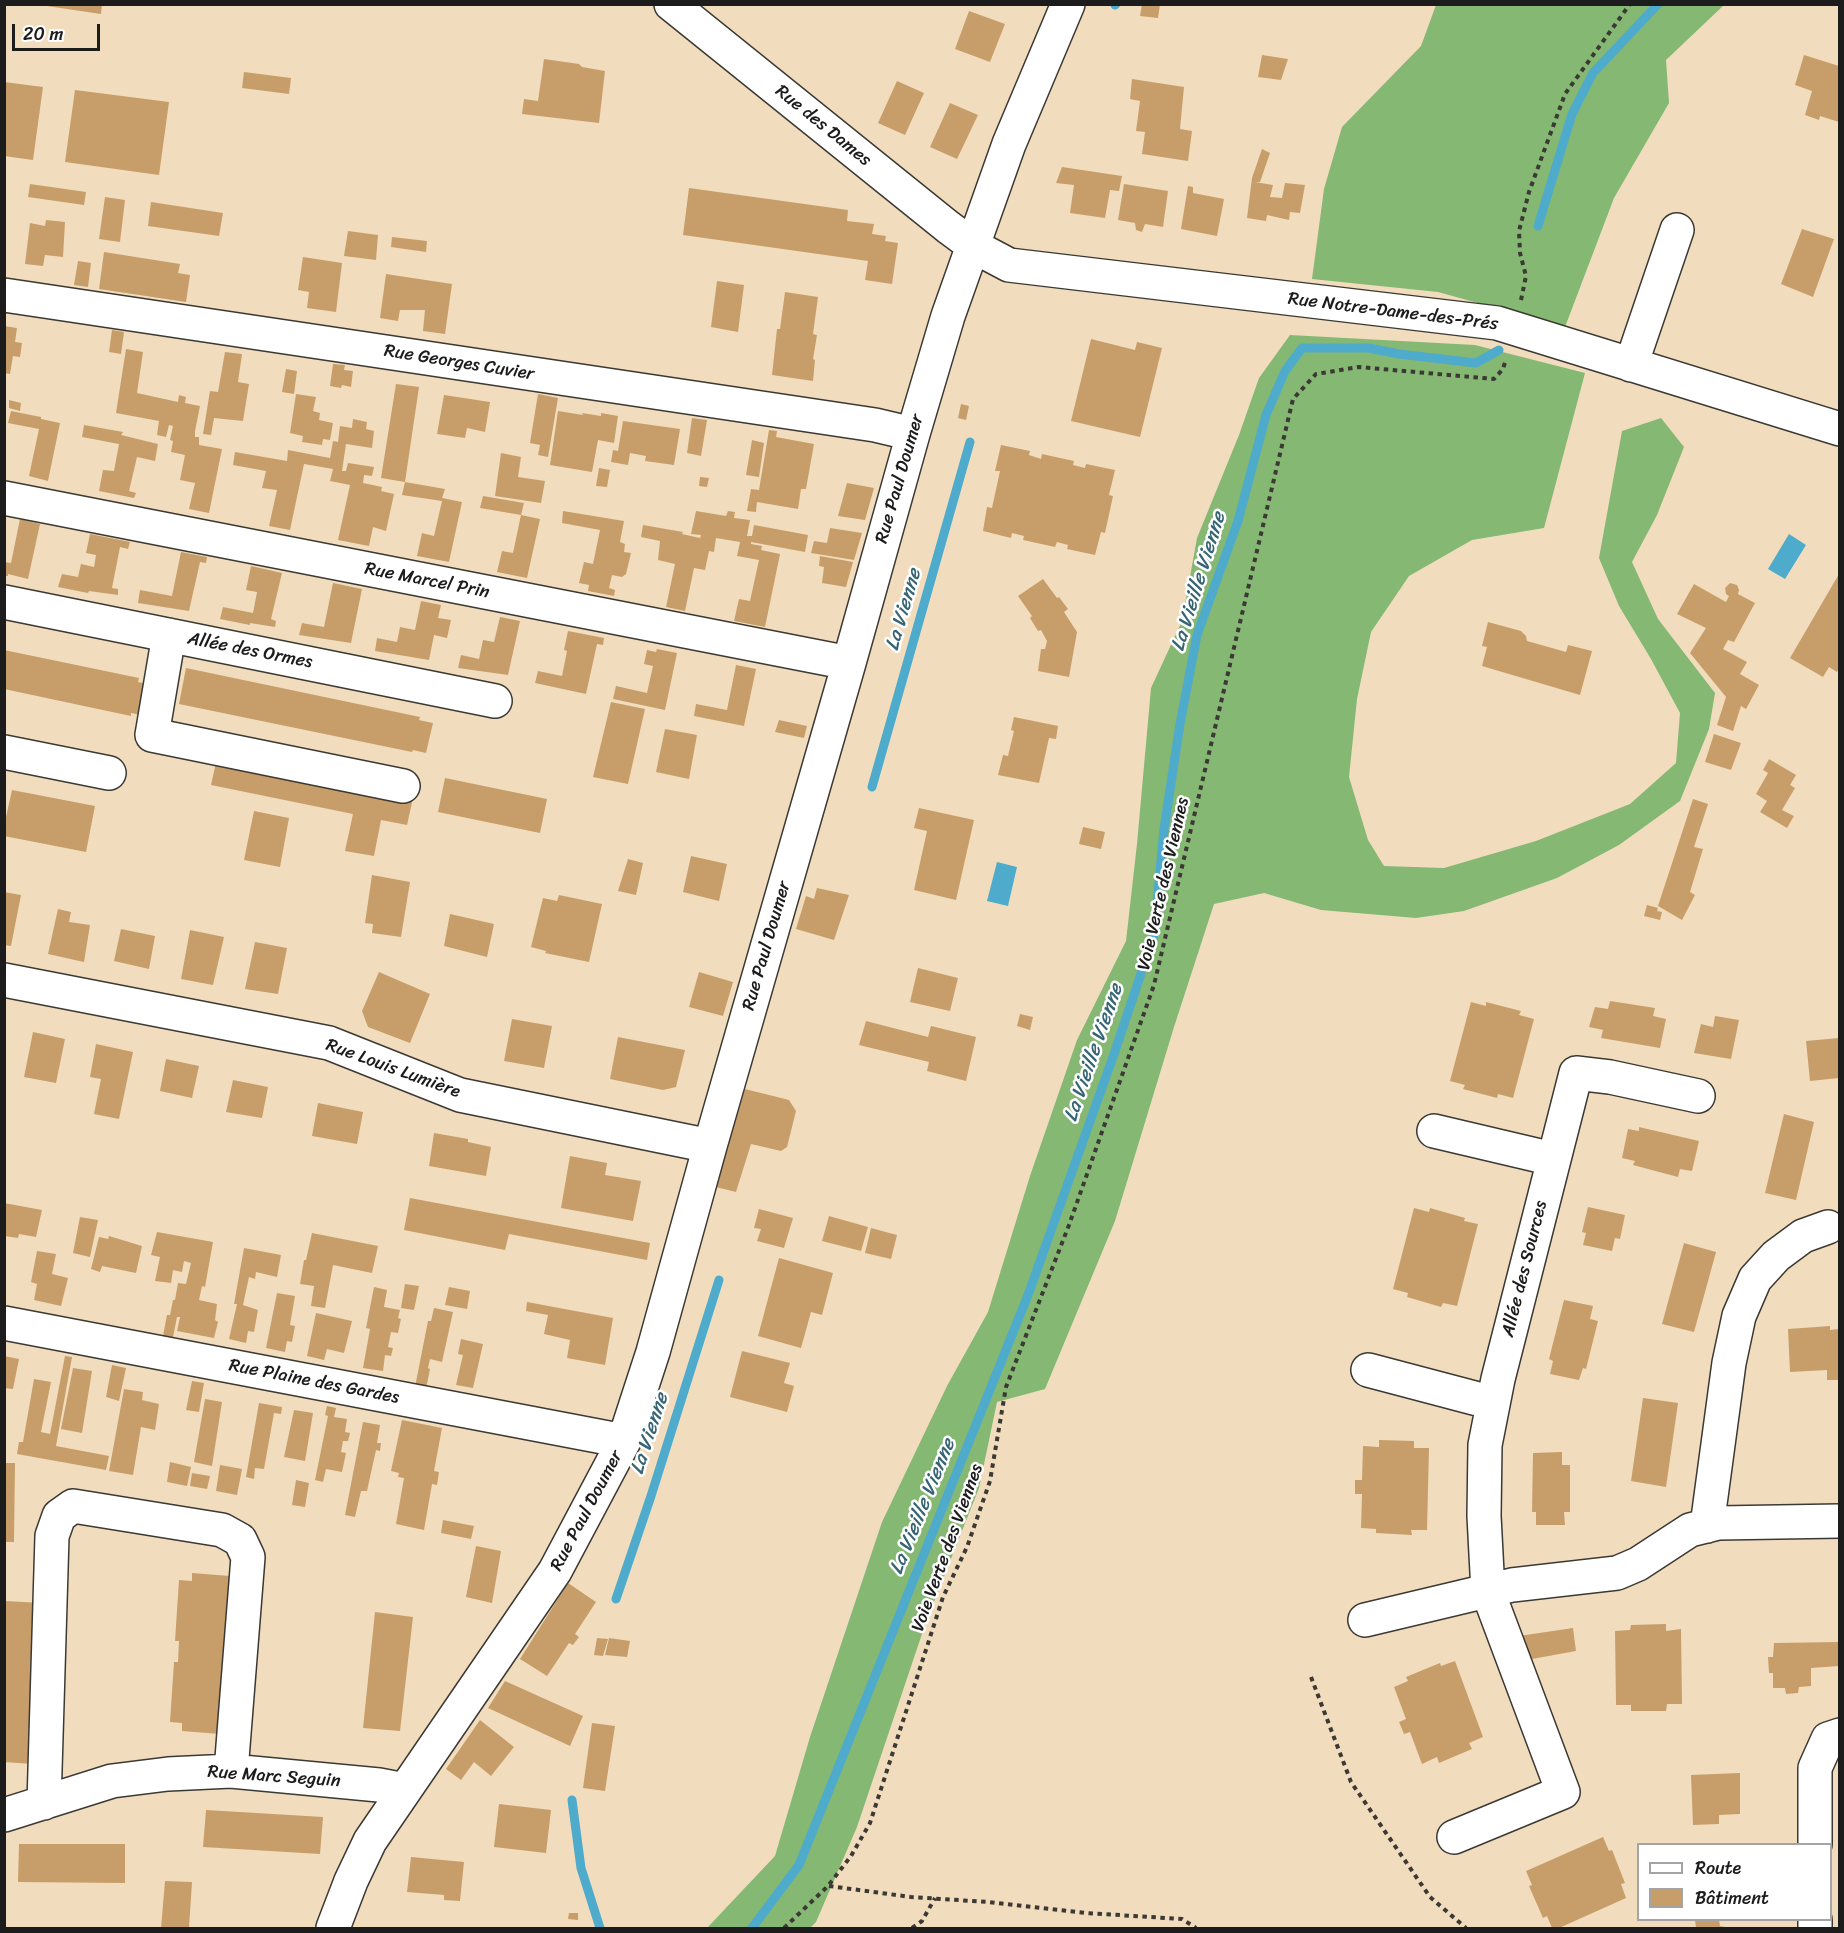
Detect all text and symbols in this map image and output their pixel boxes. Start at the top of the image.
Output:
scale bar [15,12,104,50]
text: 20 m [23,18,63,50]
street label: Rue des Dames [771,81,875,171]
street label: Rue Notre-Dame-des-Prés [1287,288,1499,336]
street label: Rue Georges Cuvier [382,340,536,386]
street label: Rue Paul Doumer [871,412,929,546]
water label: La Vieille Vienne [1167,510,1231,654]
street label: Rue Marcel Prin [363,558,491,604]
water label: La Vienne [881,567,927,653]
street label: Allée des Ormes [186,628,314,674]
street label: Voie Verte des Viennes [1134,796,1194,972]
street label: Rue Paul Doumer [738,879,796,1013]
water label: La Vieille Vienne [1059,981,1129,1125]
street label: Rue Louis Lumière [323,1035,463,1103]
street label: Allée des Sources [1498,1199,1552,1339]
street label: Rue Plaine des Gardes [227,1355,401,1409]
water label: La Vienne [626,1391,674,1477]
water label: La Vieille Vienne [885,1436,961,1578]
street label: Rue Paul Doumer [546,1447,628,1575]
street label: Voie Verte des Viennes [908,1461,988,1635]
street label: Rue Marc Seguin [207,1762,341,1792]
legend [1637,1843,1832,1921]
text: Route [1695,1852,1741,1884]
text: Bâtiment [1695,1882,1769,1914]

